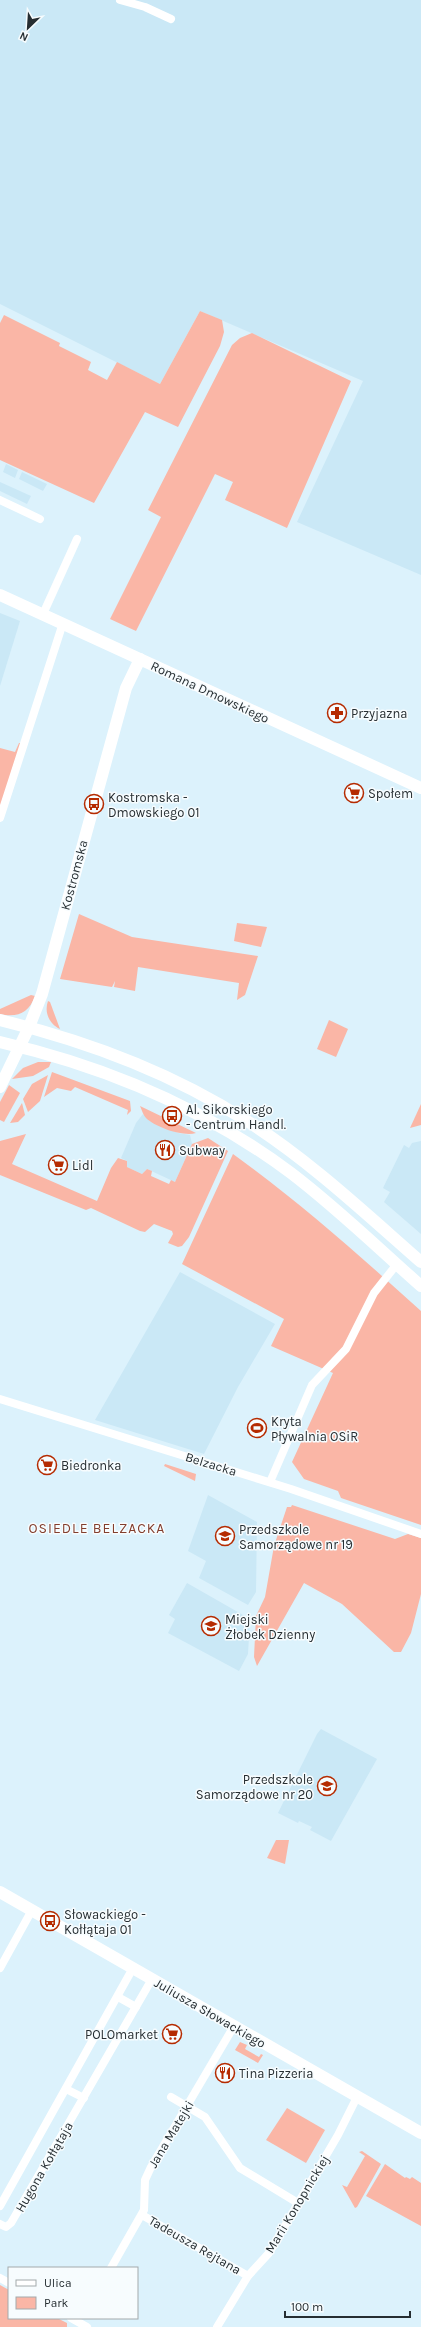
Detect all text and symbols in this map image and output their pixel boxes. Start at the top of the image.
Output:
north arrow [8,8,48,48]
text: N [18,29,30,44]
street label: Romana Dmowskiego [148,658,272,726]
pharmacy icon: Przyjazna [326,702,348,724]
place label: Przyjazna [351,706,408,721]
supermarket icon: Społem [343,782,365,804]
place label: Społem [368,786,413,801]
place label: Kostromska - Dmowskiego 01 [108,790,200,820]
bus stop icon: Kostromska - Dmowskiego 01 [83,793,105,815]
street label: Kostromska [57,838,91,912]
place label: Al. Sikorskiego - Centrum Handl. [186,1102,286,1132]
bus stop icon: Al. Sikorskiego - Centrum Handl. [161,1105,183,1127]
restaurant icon: Subway [154,1139,176,1161]
place label: Subway [179,1143,225,1158]
supermarket icon: Lidl [47,1154,69,1176]
place label: Lidl [72,1158,93,1173]
place label: Kryta Pływalnia OSiR [271,1414,358,1444]
sports icon: Kryta Pływalnia OSiR [246,1417,268,1439]
street label: Belzacka [184,1449,238,1479]
supermarket icon: Biedronka [36,1454,58,1476]
place label: Biedronka [61,1458,121,1473]
district label: OSIEDLE BELZACKA [29,1520,165,1537]
place label: Przedszkole Samorządowe nr 19 [239,1522,353,1552]
school or university icon: Przedszkole Samorządowe nr 19 [214,1525,236,1547]
place label: Miejski Żłobek Dzienny [225,1612,315,1642]
school or university icon: Miejski Żłobek Dzienny [200,1615,222,1637]
place label: Przedszkole Samorządowe nr 20 [196,1772,313,1802]
school or university icon: Przedszkole Samorządowe nr 20 [316,1775,338,1797]
place label: Słowackiego - Kołłątaja 01 [64,1907,146,1937]
bus stop icon: Słowackiego - Kołłątaja 01 [39,1910,61,1932]
street label: Juliusza Słowackiego [152,1975,268,2051]
supermarket icon: POLOmarket [161,2023,183,2045]
place label: POLOmarket [85,2027,158,2042]
restaurant icon: Tina Pizzeria [214,2062,236,2084]
place label: Tina Pizzeria [239,2066,313,2081]
street label: Jana Matejki [145,2098,197,2170]
street label: Hugona Kołłątaja [12,2119,76,2215]
street label: Marii Konopnickiej [262,2152,332,2256]
street label: Tadeusza Rejtana [146,2213,244,2277]
legend [8,2267,138,2319]
text: Ulica [44,2276,72,2290]
scale bar [285,2293,410,2319]
text: Park [44,2296,69,2310]
text: 100 m [291,2300,323,2314]

